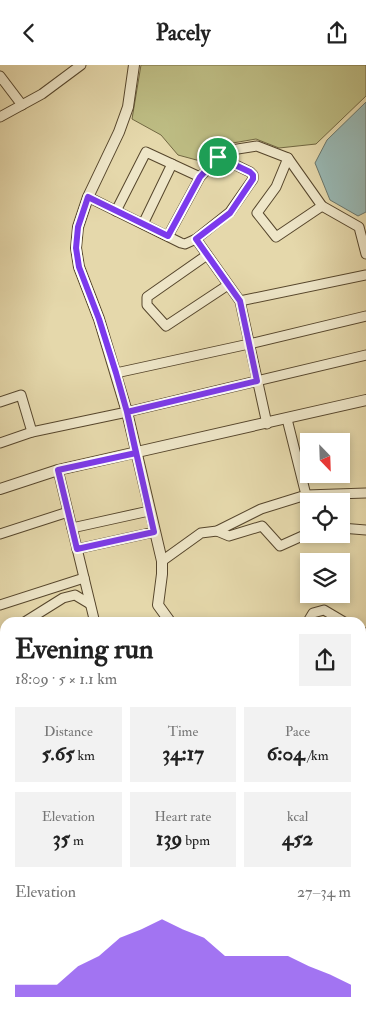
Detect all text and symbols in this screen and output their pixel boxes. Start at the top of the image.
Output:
icon: back [15,19,43,47]
text: Pacely [156,19,210,47]
icon: share [323,19,351,47]
pin [197,136,239,178]
icon: arrive [204,143,232,171]
north arrow [300,433,350,483]
map controls [300,433,350,603]
button: locate [300,493,350,543]
button: layers [300,553,350,603]
text: Evening run [15,632,153,667]
button: share [299,634,351,686]
text: 18:09 · 5 × 1.1 km [15,669,117,689]
text: Distance [44,723,93,740]
text: Time [168,723,198,740]
text: Pace [285,723,310,740]
text: 5.65 [42,740,74,767]
text: 34:17 [162,740,204,767]
text: 6:04 [267,740,305,767]
text: km [74,747,95,764]
text: /km [305,747,329,764]
text: Elevation [42,808,95,825]
text: Heart rate [154,808,211,825]
text: kcal [287,808,308,825]
text: 35 [53,825,70,852]
text: 139 [156,825,182,852]
text: 452 [282,825,313,852]
text: m [70,832,84,849]
text: bpm [182,832,210,849]
text: Elevation [15,882,76,902]
text: 27–34 m [297,882,351,902]

